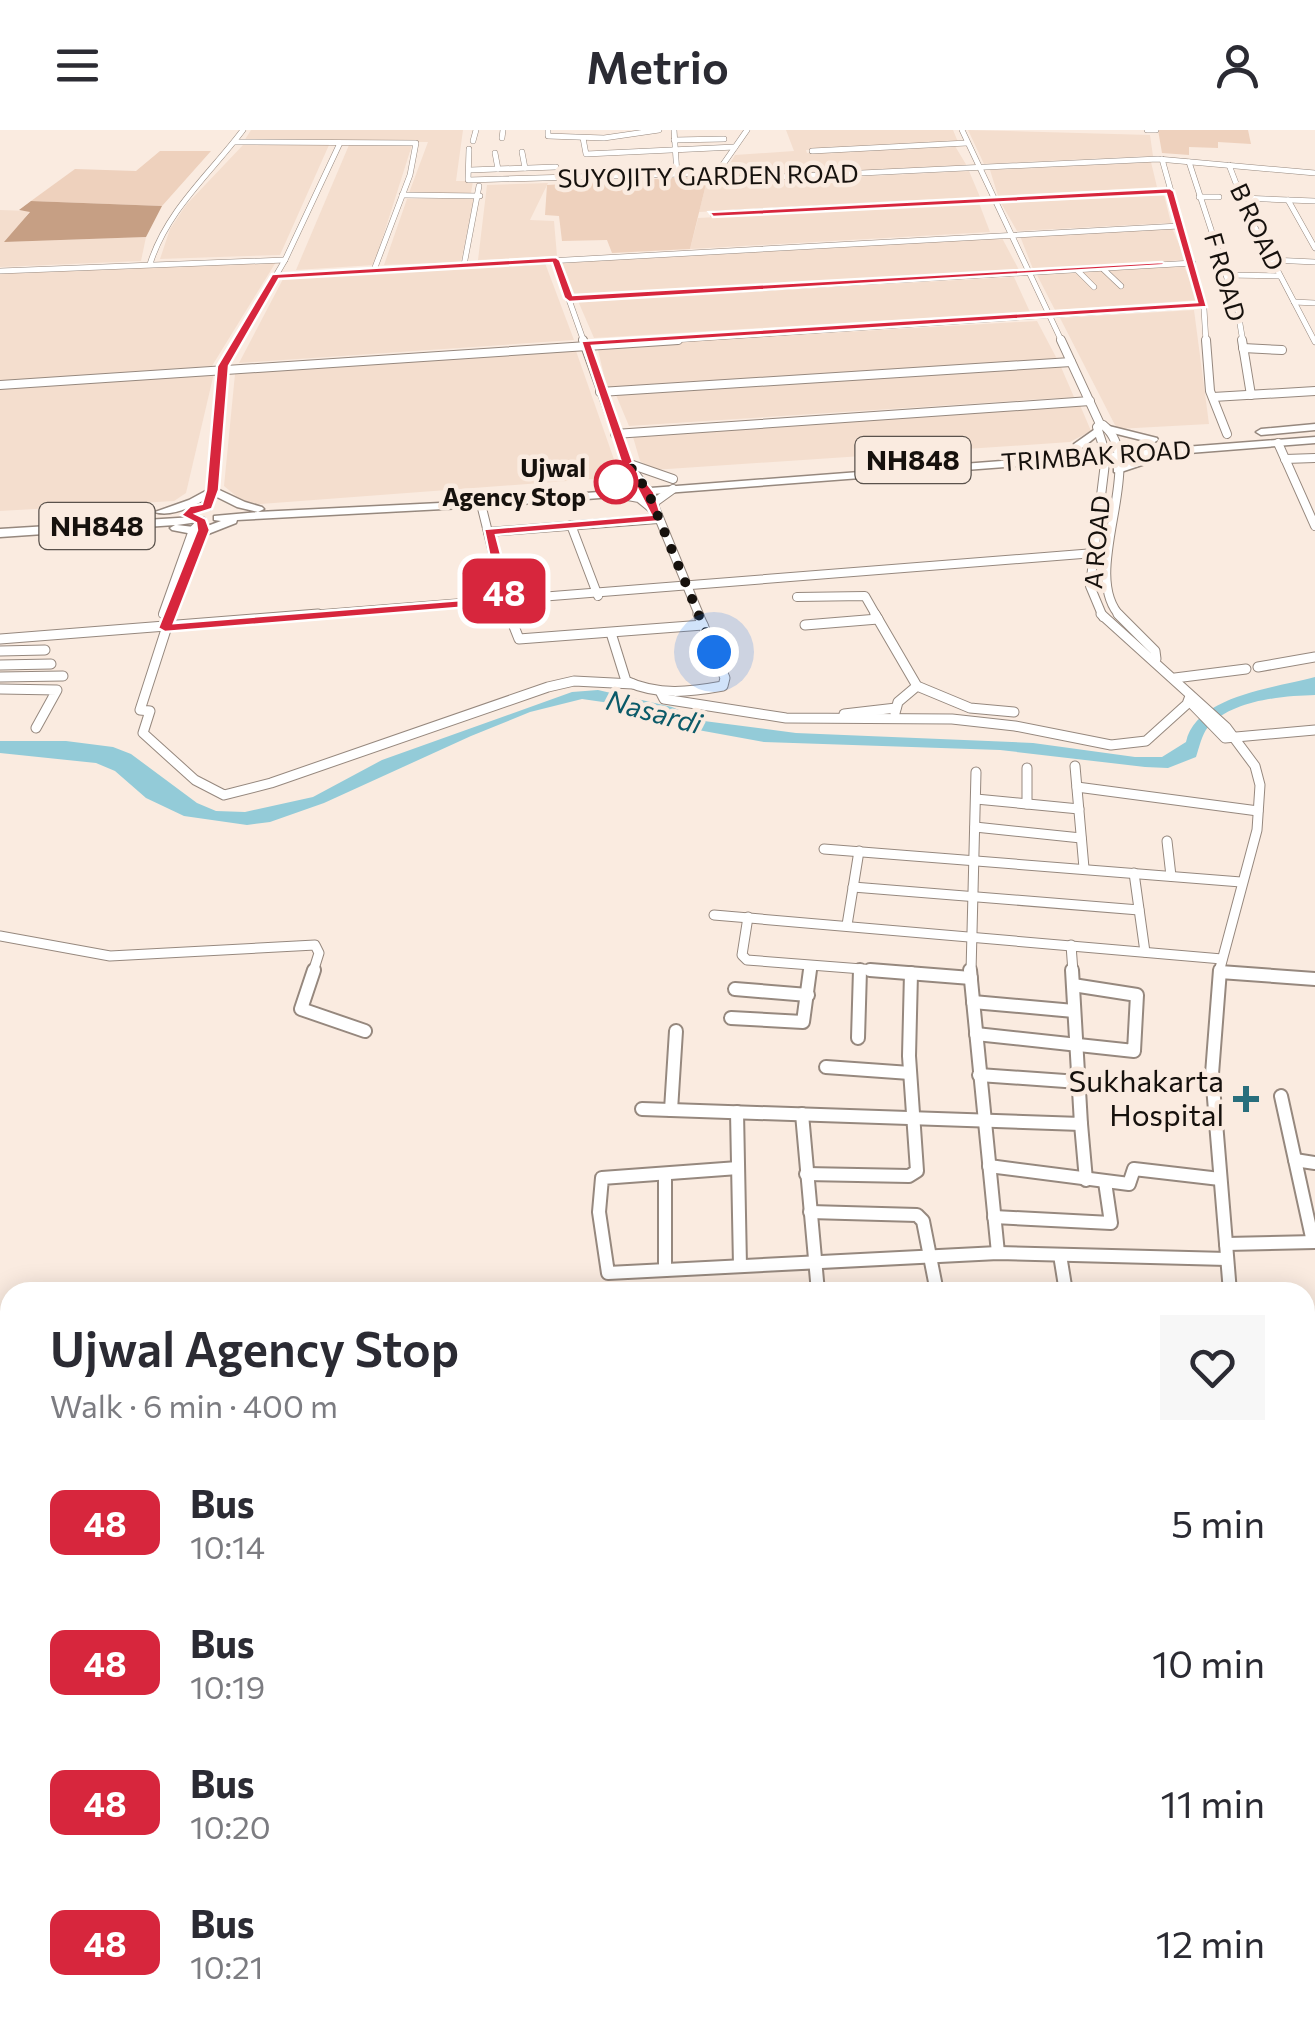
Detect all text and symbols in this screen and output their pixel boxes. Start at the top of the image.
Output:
icon: menu [50,38,105,93]
text: Metrio [586,38,729,93]
icon: person [1210,38,1265,93]
street label: SUYOJITY GARDEN ROAD [557,157,859,193]
street label: B ROAD [1225,178,1291,275]
street label: F ROAD [1199,229,1253,325]
street label: TRIMBAK ROAD [1000,433,1192,477]
road number: NH848 [856,437,970,483]
place label: Ujwal Agency Stop [442,452,586,511]
marker: Ujwal Agency Stop [595,461,637,503]
street label: A ROAD [1077,494,1115,590]
road number: NH848 [39,503,154,549]
line badge: 48 [459,558,549,624]
text: 48 [482,570,526,613]
your location [689,627,739,677]
water label: Nasardi [603,682,706,740]
place label: Sukhakarta Hospital [1069,1061,1224,1132]
marker: Sukhakarta Hospital [1233,1086,1259,1112]
button: heart [1160,1315,1265,1420]
text: Ujwal Agency Stop [50,1318,459,1377]
text: Walk · 6 min · 400 m [50,1385,338,1425]
text: Bus [190,1479,255,1526]
text: 5 min [1171,1499,1265,1546]
text: 48 [83,1501,127,1544]
text: 10:14 [190,1526,265,1566]
text: Bus [190,1619,255,1666]
text: 10 min [1152,1639,1265,1686]
text: 48 [83,1641,127,1684]
text: 10:19 [190,1666,265,1706]
text: Bus [190,1759,255,1806]
text: 11 min [1161,1779,1265,1826]
text: 48 [83,1781,127,1824]
text: 10:20 [190,1806,271,1846]
text: Bus [190,1899,255,1946]
text: 12 min [1156,1919,1265,1966]
text: 48 [83,1921,127,1964]
text: 10:21 [190,1946,264,1986]

